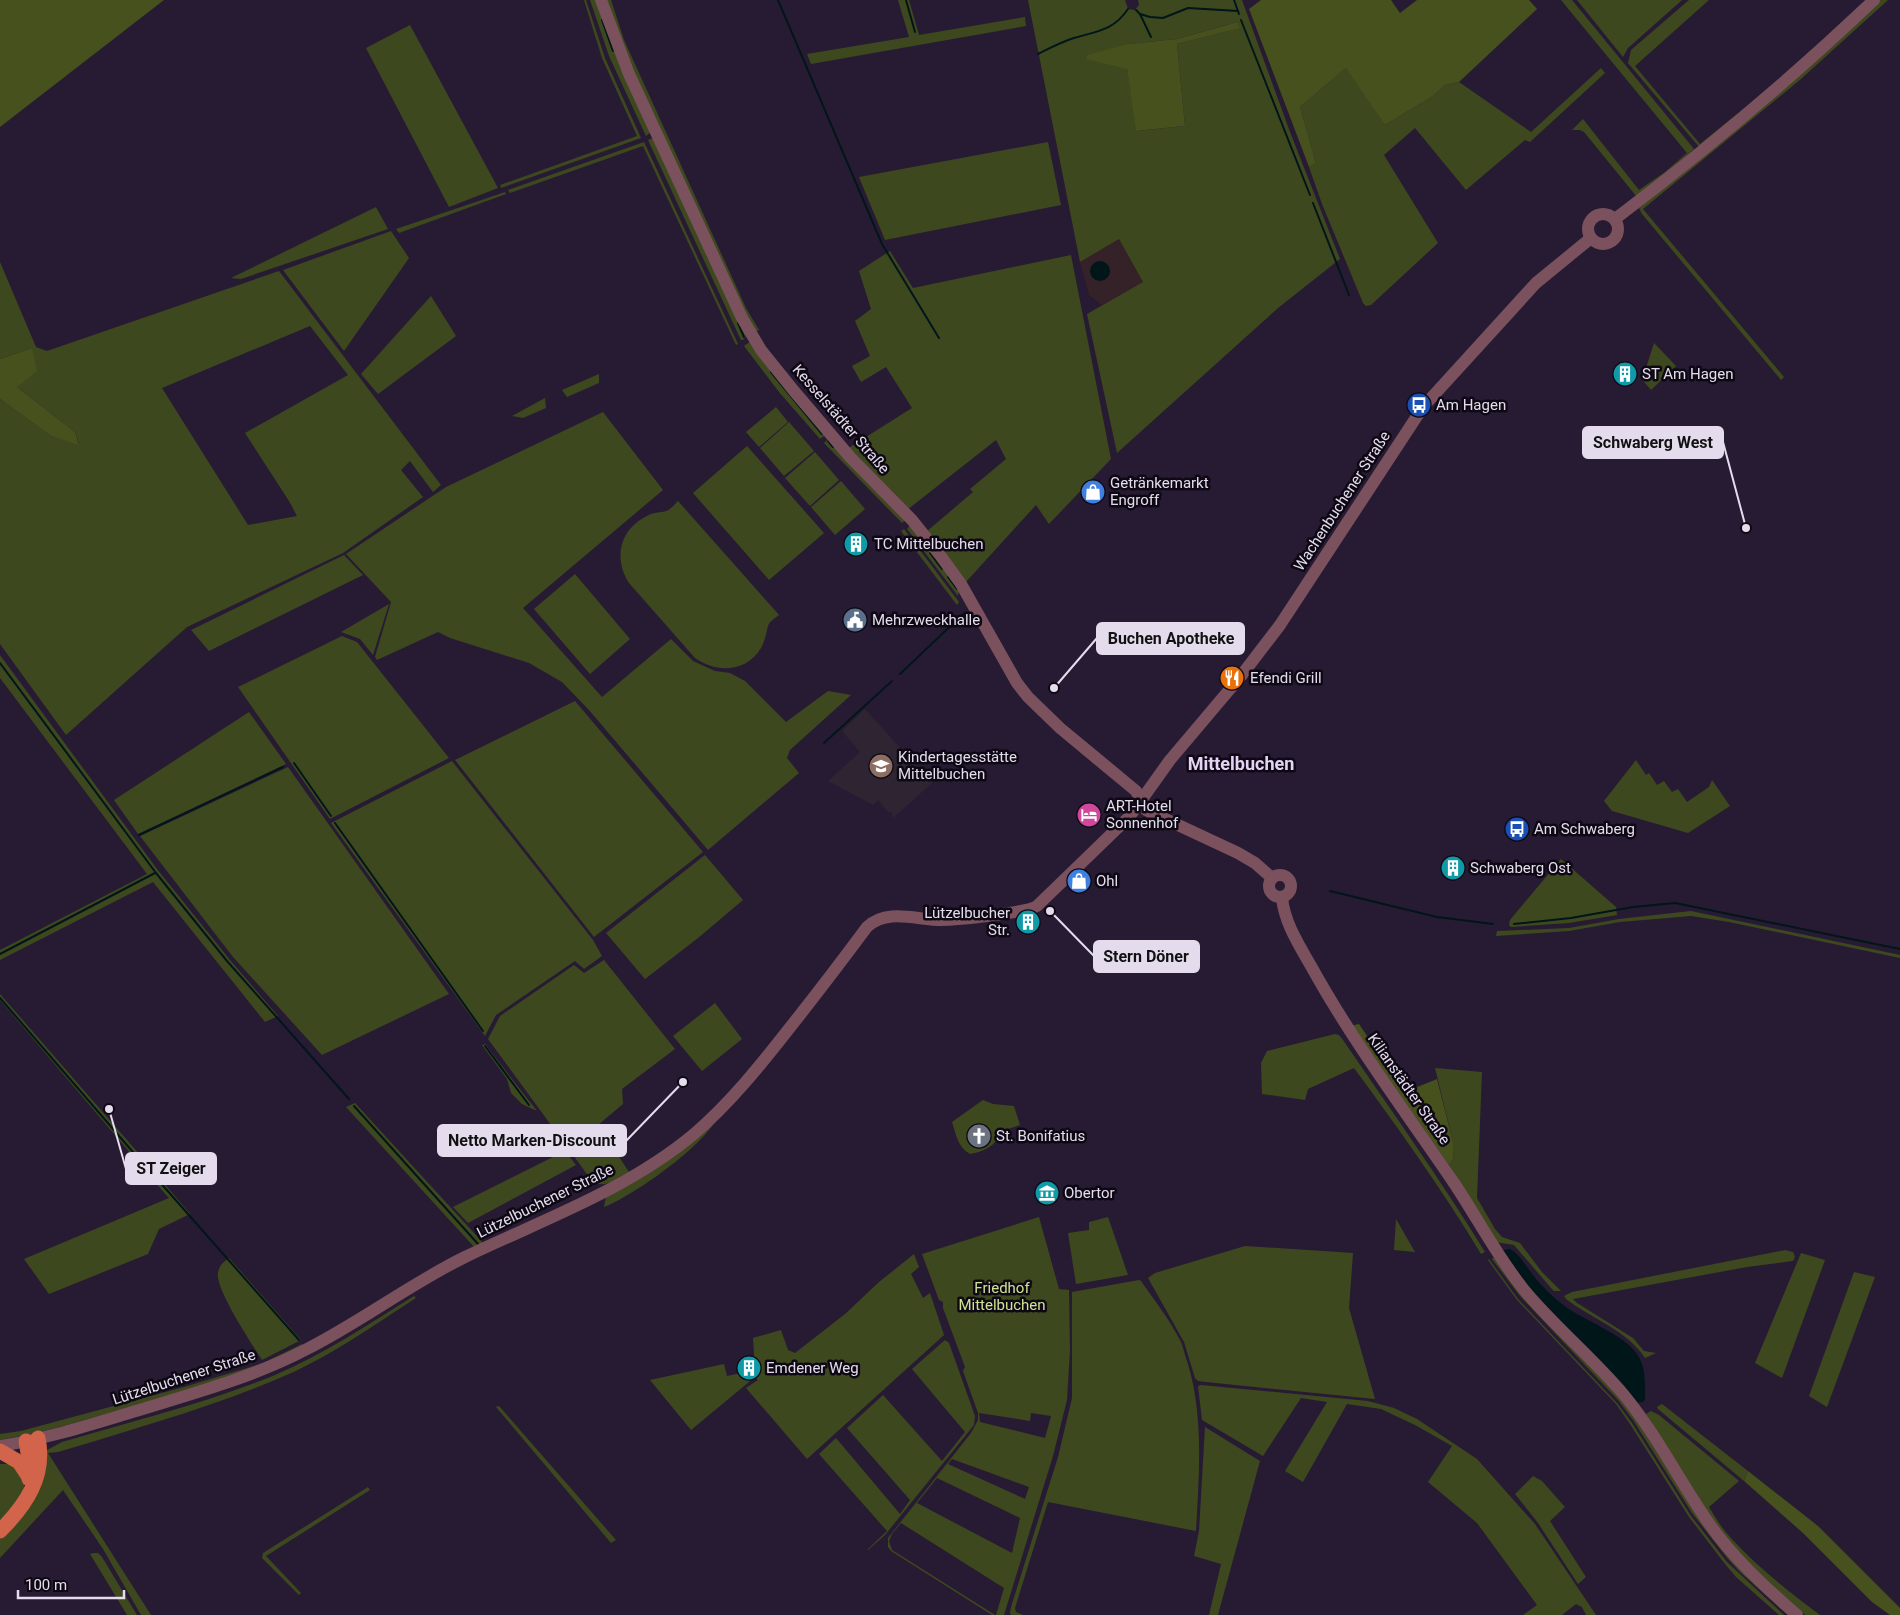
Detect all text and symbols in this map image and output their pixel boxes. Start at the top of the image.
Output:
street label: Kesselstädter Straße [789,361,893,477]
building icon: ST Am Hagen [1612,361,1638,387]
place label: ST Am Hagen [1642,365,1733,383]
bus stop icon: Am Hagen [1406,392,1432,418]
place label: Am Hagen [1436,396,1506,414]
callout: Schwaberg West [1583,427,1723,458]
street label: Wachenbuchener Straße [1290,428,1394,574]
text: Schwaberg West [1593,433,1714,452]
place label: Getränkemarkt Engroff [1110,474,1209,509]
shop icon: Getränkemarkt Engroff [1080,479,1106,505]
building icon: TC Mittelbuchen [843,531,869,557]
place label: TC Mittelbuchen [874,535,983,553]
public building icon: Mehrzweckhalle [842,607,868,633]
place label: Mehrzweckhalle [872,611,980,629]
callout: Buchen Apotheke [1097,623,1244,654]
text: Buchen Apotheke [1108,629,1235,648]
restaurant icon: Efendi Grill [1219,665,1245,691]
place label: Efendi Grill [1250,669,1322,687]
place label: Kindertagesstätte Mittelbuchen [898,748,1017,783]
school or university icon: Kindertagesstätte Mittelbuchen [868,753,894,779]
district label: Mittelbuchen [1188,753,1294,774]
place label: ART-Hotel Sonnenhof [1106,797,1179,832]
hotel icon: ART-Hotel Sonnenhof [1076,802,1102,828]
bus stop icon: Am Schwaberg [1504,816,1530,842]
place label: Am Schwaberg [1534,820,1635,838]
building icon: Schwaberg Ost [1440,855,1466,881]
place label: Schwaberg Ost [1470,859,1571,877]
shop icon: Ohl [1066,868,1092,894]
place label: Ohl [1096,872,1118,890]
place label: Lützelbucher Str. [924,904,1010,939]
building icon: Lützelbucher Str. [1015,909,1041,935]
callout: Stern Döner [1094,941,1199,972]
text: Stern Döner [1103,947,1189,966]
street label: Kilianstädter Straße [1364,1030,1454,1148]
church icon: St. Bonifatius [966,1123,992,1149]
callout: Netto Marken-Discount [438,1125,626,1156]
place label: St. Bonifatius [996,1127,1085,1145]
text: Netto Marken-Discount [448,1131,617,1150]
callout: ST Zeiger [126,1153,216,1184]
text: ST Zeiger [136,1159,206,1178]
street label: Lützelbuchener Straße [474,1160,616,1242]
museum icon: Obertor [1034,1180,1060,1206]
place label: Obertor [1064,1184,1115,1202]
park label: Friedhof Mittelbuchen [958,1279,1046,1314]
street label: Lützelbuchener Straße [110,1345,258,1409]
building icon: Emdener Weg [736,1355,762,1381]
place label: Emdener Weg [766,1359,859,1377]
scale bar [18,1568,124,1600]
text: 100 m [25,1576,67,1594]

